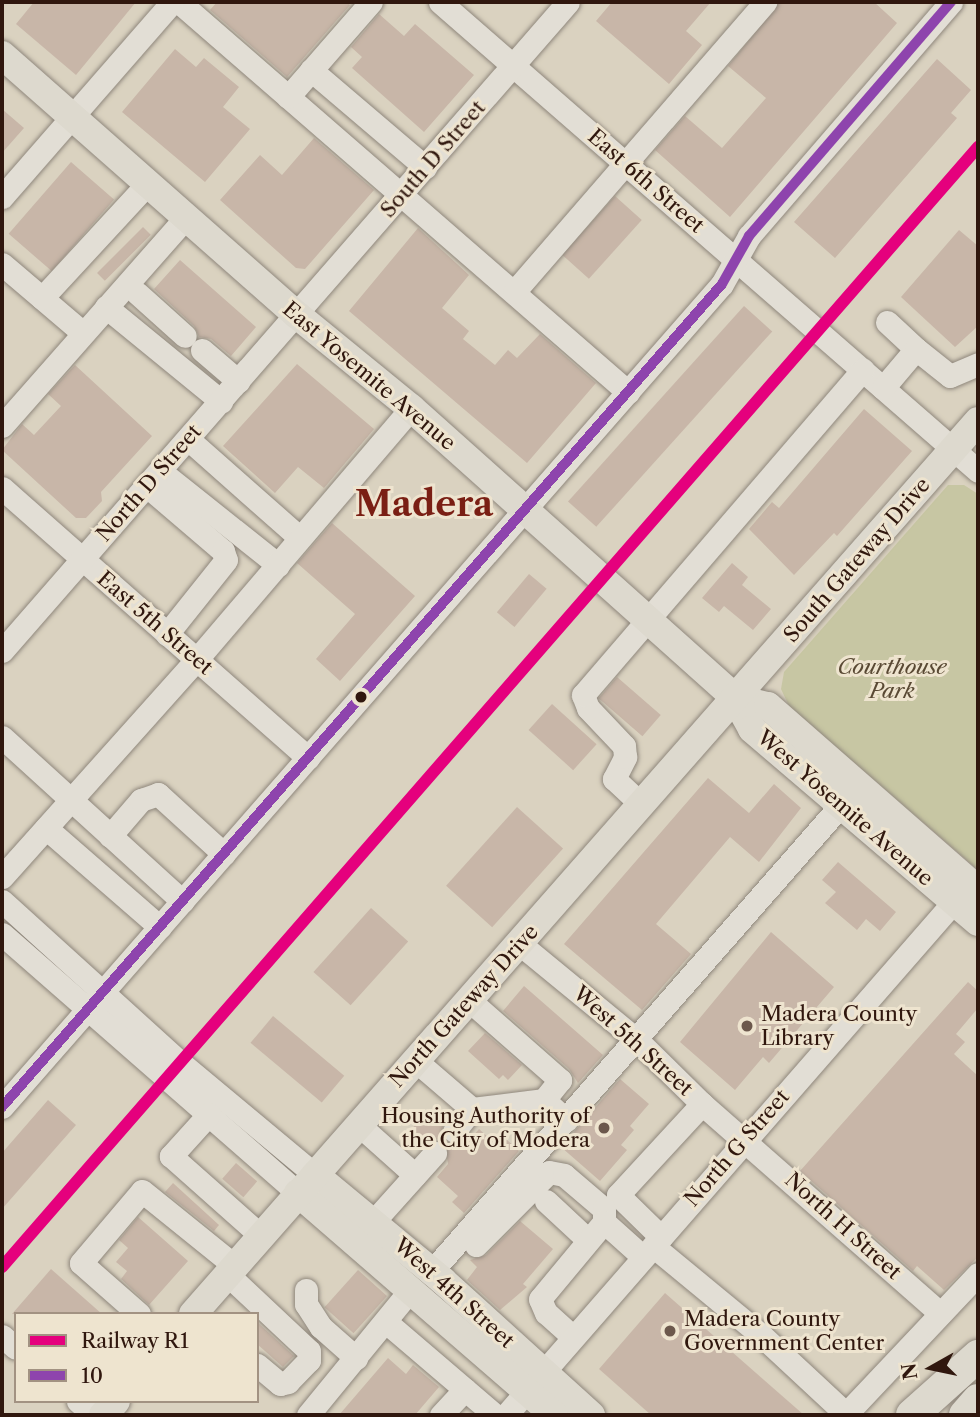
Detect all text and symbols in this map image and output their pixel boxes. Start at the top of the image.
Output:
street label: South D Street [375,95,491,223]
street label: East 6th Street [583,124,709,238]
street label: East Yosemite Avenue [277,296,461,456]
street label: North D Street [91,419,207,547]
street label: South Gateway Drive [778,472,936,648]
district label: Madera [355,483,493,525]
street label: East 5th Street [92,566,218,680]
park label: Courthouse Park [837,654,947,704]
unlabelled marker [354,690,368,704]
street label: West Yosemite Avenue [751,724,939,892]
street label: North Gateway Drive [384,919,544,1093]
street label: West 5th Street [568,981,698,1101]
place label: Madera County Library [761,1001,917,1051]
marker: Madera County Library [739,1018,755,1034]
street label: North G Street [679,1084,795,1212]
place label: Housing Authority of the City of Modera [379,1103,590,1153]
marker: Housing Authority of the City of Modera [596,1120,612,1136]
street label: North H Street [780,1167,906,1285]
street label: West 4th Street [389,1233,519,1353]
place label: Madera County Government Center [684,1306,884,1356]
legend [14,1312,259,1403]
marker: Madera County Government Center [662,1323,678,1339]
text: Railway R1 [81,1328,189,1353]
north arrow [896,1333,966,1403]
text: N [897,1361,922,1381]
text: 10 [81,1363,103,1388]

